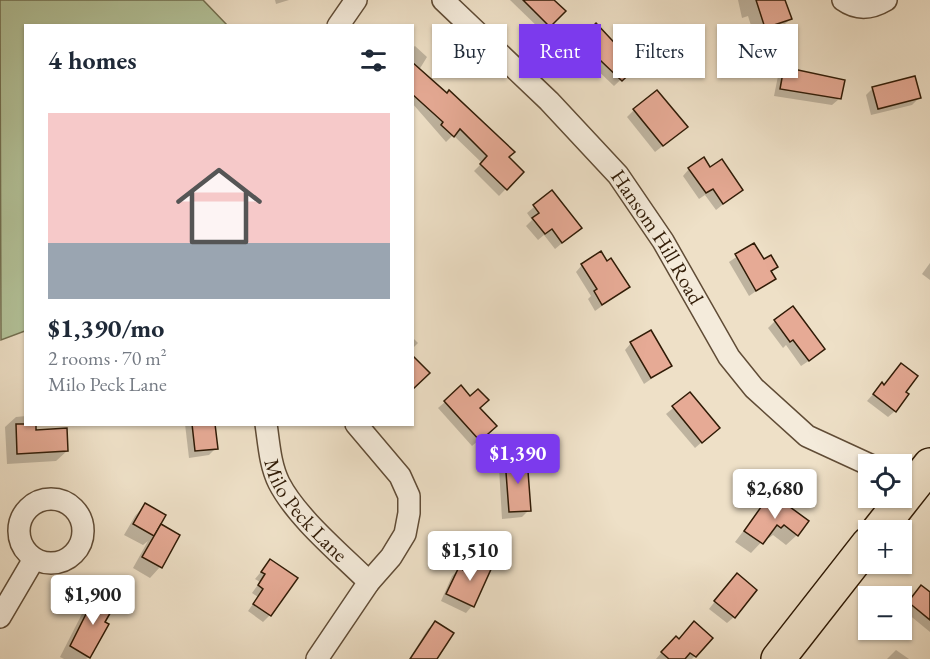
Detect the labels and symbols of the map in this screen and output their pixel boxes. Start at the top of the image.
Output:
street label: Hansom Hill Road [605,164,710,309]
pin: $1,390 [469,434,567,485]
street label: Milo Peck Lane [258,455,354,568]
pin: $2,680 [726,469,824,520]
pin: $1,510 [421,531,519,582]
pin: $1,900 [44,575,142,626]

